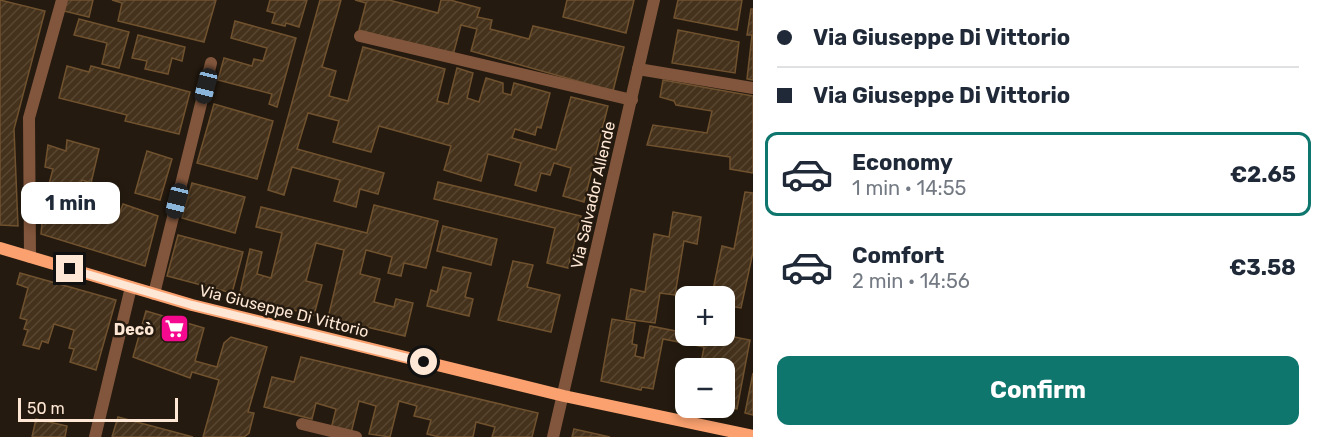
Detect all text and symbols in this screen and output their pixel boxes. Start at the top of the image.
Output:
text: Via Giuseppe Di Vittorio [813,24,1070,51]
car [193,66,219,106]
text: Via Giuseppe Di Vittorio [813,82,1070,109]
street label: Via Salvador Allende [567,119,619,271]
icon: car [780,147,834,201]
text: Economy [852,149,953,176]
text: €2.65 [1230,161,1296,188]
text: 1 min · 14:55 [852,176,966,200]
car [164,181,190,221]
callout: 1 min [20,182,119,224]
text: 1 min [45,191,96,215]
icon: car [780,240,834,294]
text: Comfort [852,242,944,269]
text: €3.58 [1229,254,1296,281]
route end [56,255,83,282]
text: 2 min · 14:56 [852,269,970,293]
street label: Via Giuseppe Di Vittorio [197,281,371,341]
map controls [675,286,735,418]
button: + [675,286,735,346]
supermarket icon: Decò [159,313,191,345]
place label: Decò [114,320,154,339]
route start [410,348,437,375]
button: Confirm [777,356,1299,425]
button: − [675,358,735,418]
scale bar [18,395,178,422]
text: 50 m [27,399,65,418]

